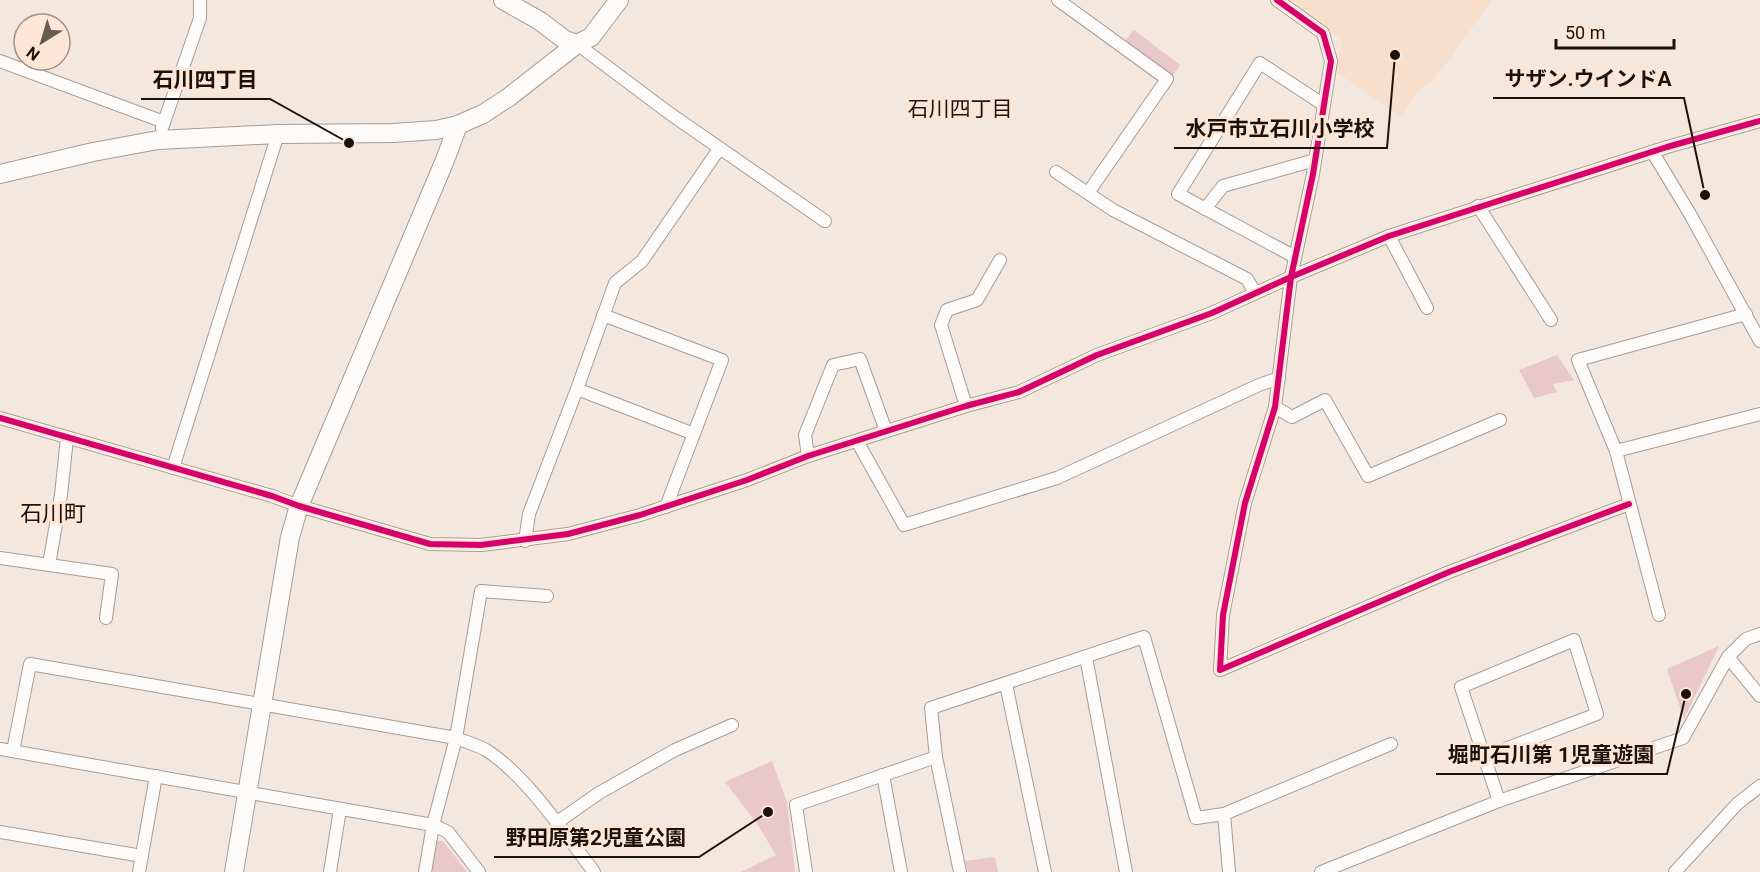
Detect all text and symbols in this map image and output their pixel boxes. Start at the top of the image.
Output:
north arrow [12,12,72,72]
scale bar [1556,12,1674,50]
text: 50 m [1565,22,1605,43]
text: N [23,43,44,65]
callout: サザン.ウインドA [1493,59,1684,98]
callout: 石川四丁目 [141,60,270,99]
text: サザン.ウインドA [1504,67,1672,91]
text: 石川四丁目 [153,68,258,92]
district label: 石川四丁目 [908,97,1013,121]
callout: 水戸市立石川小学校 [1174,109,1387,148]
text: 水戸市立石川小学校 [1186,117,1375,141]
district label: 石川町 [20,501,86,526]
callout: 堀町石川第 1児童遊園 [1436,735,1667,774]
text: 堀町石川第 1児童遊園 [1448,743,1654,767]
callout: 野田原第2児童公園 [494,818,699,857]
text: 野田原第2児童公園 [506,826,686,850]

